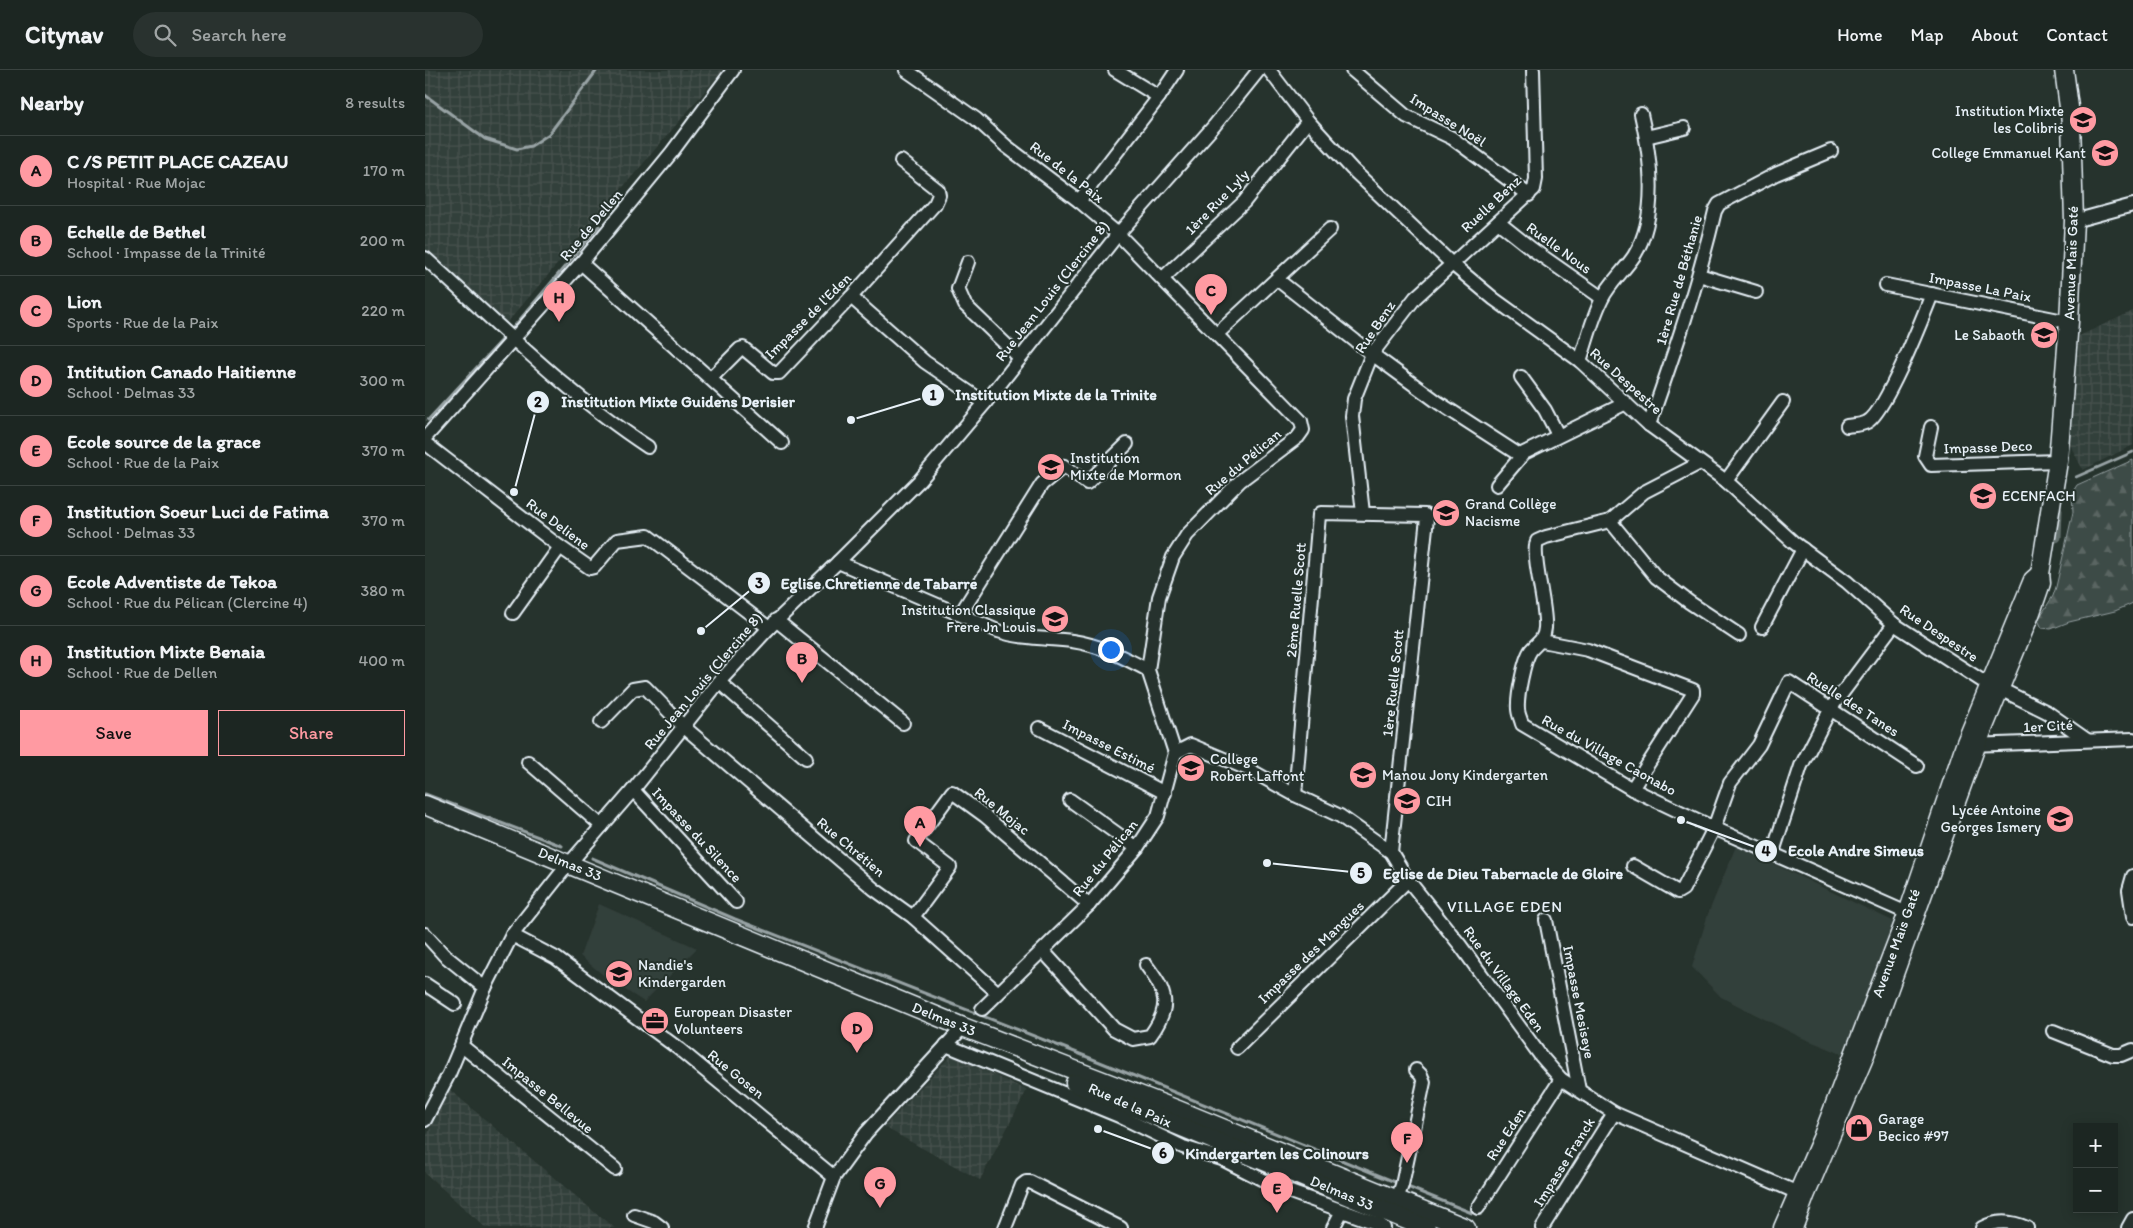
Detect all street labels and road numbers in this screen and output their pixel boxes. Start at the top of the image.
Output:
street label: Impasse Noël [1407,89,1490,151]
street label: Rue de la Paix [1026,137,1108,207]
street label: 1ère Rue Lyly [1181,165,1253,239]
street label: Ruelle Benz [1457,172,1525,236]
street label: Rue de Dellen [556,185,626,264]
street label: Avenue Maïs Gaté [2060,206,2082,320]
street label: 1ère Rue de Béthanie [1652,213,1706,347]
street label: Rue Jean Louis (Clercine 8) [991,217,1113,365]
street label: Ruelle Nous [1523,218,1595,278]
street label: Impasse La Paix [1927,268,2033,306]
street label: Impasse de l'Eden [761,269,855,363]
street label: Rue Benz [1351,297,1399,357]
street label: Rue Despestre [1586,344,1666,418]
street label: Rue du Pélican [1201,425,1285,499]
street label: Impasse Deco [1943,436,2033,458]
street label: Rue Deliene [523,494,593,554]
street label: 2ème Ruelle Scott [1282,541,1310,658]
street label: Rue Despestre [1896,600,1982,666]
street label: Rue Jean Louis (Clercine 8) [640,609,766,753]
street label: 1ère Ruelle Scott [1378,628,1408,738]
street label: Ruelle des Tanes [1803,667,1903,741]
street label: Rue du Village Caonabo [1539,711,1679,799]
street label: Impasse Estimé [1060,715,1158,777]
street label: 1er Cité [2023,716,2073,736]
street label: Rue Mojac [971,783,1033,839]
street label: Impasse du Silence [648,784,746,886]
street label: Rue Chrétien [813,813,889,881]
street label: Rue du Pélican [1068,815,1142,900]
street label: Delmas 33 [535,843,605,885]
street label: Avenue Maïs Gaté [1868,886,1924,1000]
street label: Impasse des Mangues [1254,897,1368,1007]
street label: Rue du Village Eden [1459,922,1549,1036]
street label: Impasse Mesiseye [1559,944,1599,1060]
street label: Delmas 33 [909,998,979,1040]
street label: Rue Gosen [704,1046,768,1102]
street label: Impasse Bellevue [499,1053,597,1137]
street label: Rue de la Paix [1086,1079,1175,1132]
street label: Rue Eden [1482,1104,1530,1164]
street label: Impasse Franck [1529,1114,1599,1210]
street label: Delmas 33 [1308,1172,1376,1214]

